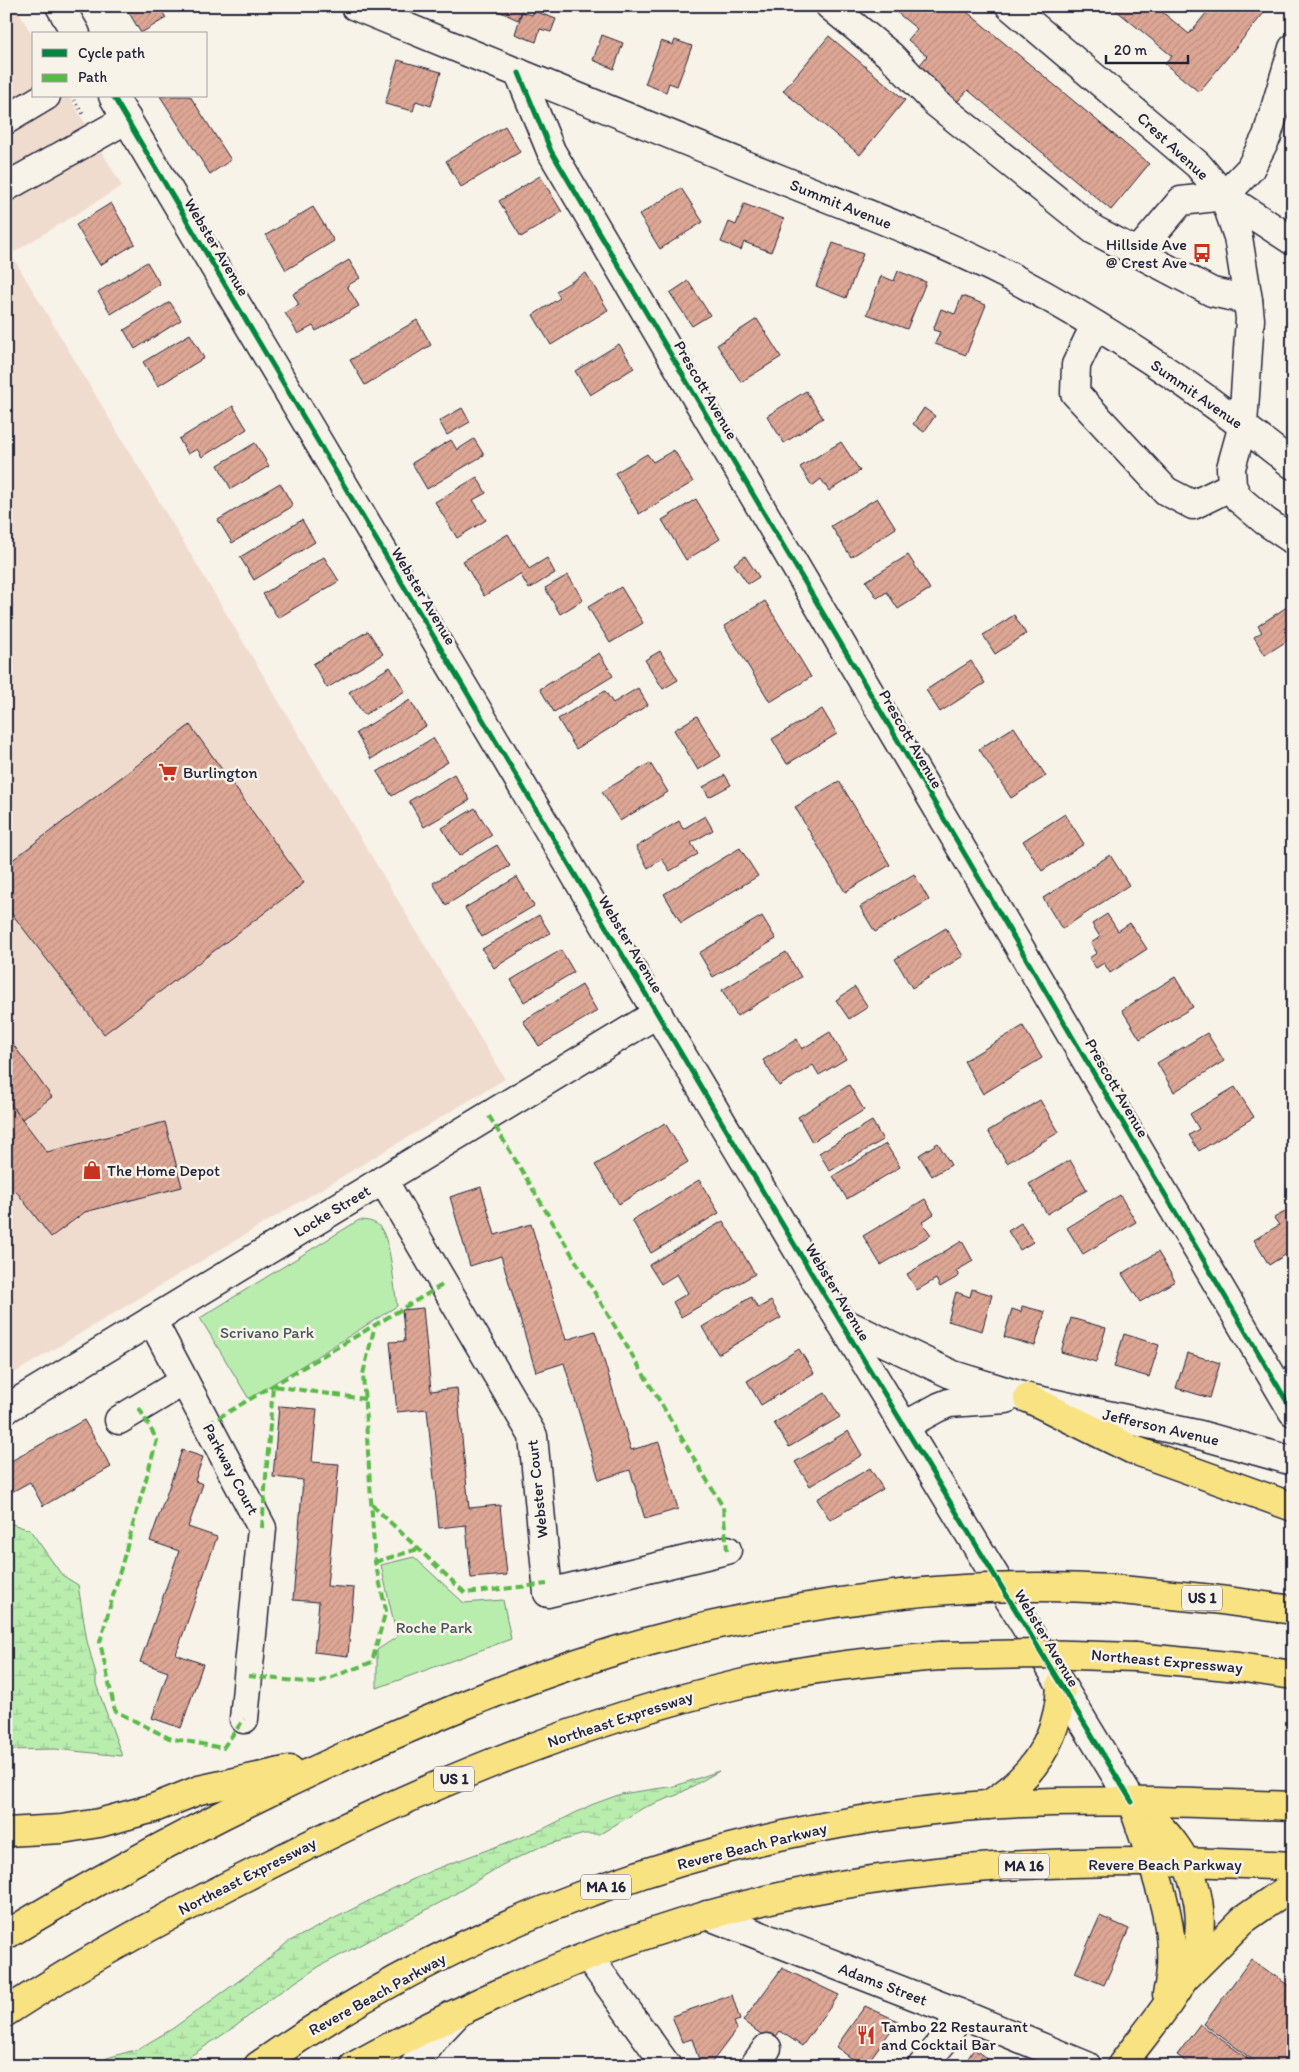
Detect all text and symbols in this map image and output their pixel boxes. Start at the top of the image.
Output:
legend [32,32,208,98]
scale bar [1106,32,1189,64]
text: 20 m [1114,41,1148,59]
text: Cycle path [78,44,145,62]
text: Path [78,68,107,86]
street label: Crest Avenue [1133,108,1213,184]
street label: Summit Avenue [787,175,895,233]
street label: Webster Avenue [180,195,254,299]
place label: Hillside Ave @ Crest Ave [1105,235,1187,272]
bus stop icon: Hillside Ave @ Crest Ave [1191,242,1213,264]
street label: Prescott Avenue [670,337,742,443]
street label: Summit Avenue [1147,355,1247,433]
street label: Webster Avenue [387,544,461,648]
street label: Prescott Avenue [875,686,947,792]
supermarket icon: Burlington [157,761,179,783]
place label: Burlington [183,763,258,782]
street label: Webster Avenue [594,892,668,996]
street label: Prescott Avenue [1081,1035,1153,1141]
shop icon: The Home Depot [81,1159,103,1181]
place label: The Home Depot [107,1161,220,1180]
street label: Locke Street [290,1181,374,1241]
street label: Webster Avenue [801,1240,875,1344]
park label: Scrivano Park [220,1323,315,1342]
street label: Jefferson Avenue [1101,1404,1221,1450]
street label: Parkway Court [199,1420,263,1518]
street label: Webster Court [522,1439,552,1539]
street label: Webster Avenue [1010,1586,1084,1690]
road number: US 1 [1182,1586,1222,1610]
park label: Roche Park [396,1618,473,1637]
street label: Northeast Expressway [1090,1645,1244,1677]
street label: Northeast Expressway [545,1686,696,1752]
road number: US 1 [434,1766,474,1792]
street label: Revere Beach Parkway [675,1818,829,1874]
street label: Northeast Expressway [175,1833,319,1919]
road number: MA 16 [999,1854,1049,1878]
street label: Revere Beach Parkway [1088,1855,1242,1874]
road number: MA 16 [581,1874,631,1900]
street label: Revere Beach Parkway [305,1948,449,2040]
street label: Adams Street [836,1958,930,2010]
place label: Tambo 22 Restaurant and Cocktail Bar [881,2017,1028,2054]
restaurant icon: Tambo 22 Restaurant and Cocktail Bar [855,2024,877,2046]

